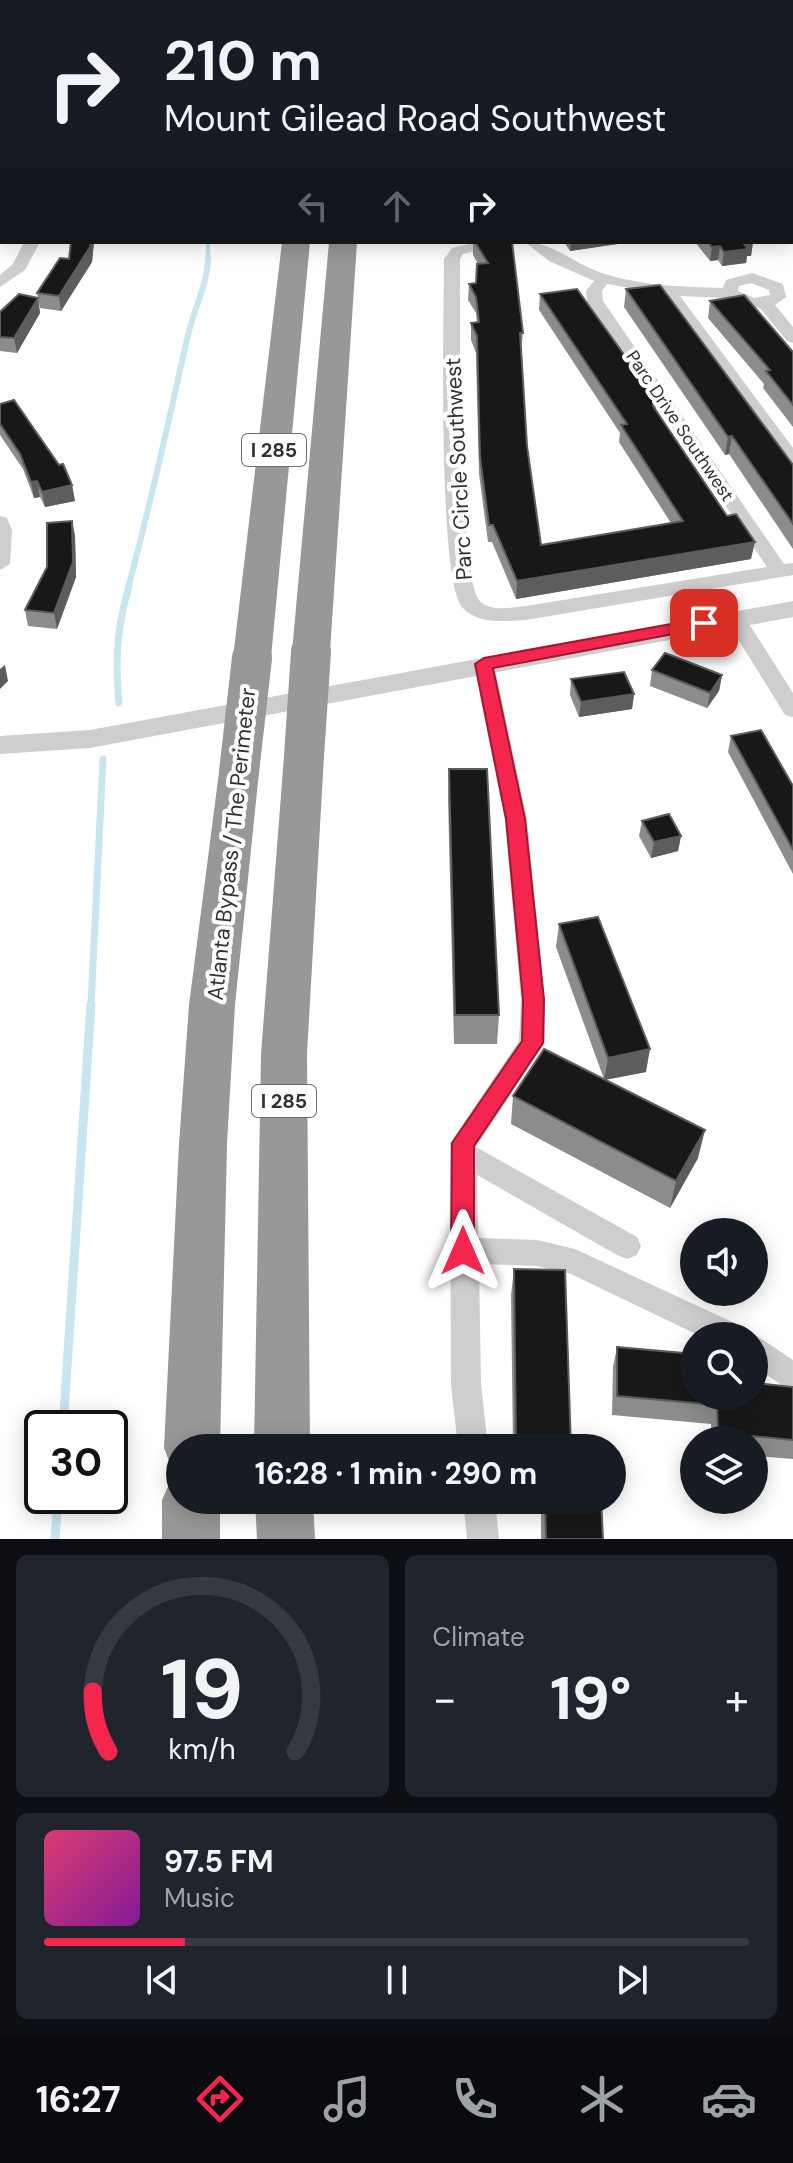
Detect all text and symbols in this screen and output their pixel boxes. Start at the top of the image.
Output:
text: 210 m [164,24,322,97]
icon: right [32,32,136,136]
text: Mount Gilead Road Southwest [164,95,666,142]
icon: left [291,184,335,228]
icon: ahead [375,184,419,228]
icon: right [459,184,503,228]
street label: Parc Drive Southwest [621,346,739,506]
street label: Parc Circle Southwest [438,357,479,581]
road number: I 285 [242,434,306,466]
pin [670,589,738,657]
icon: arrive [682,601,726,645]
street label: Atlanta Bypass / The Perimeter [201,686,262,1002]
road number: I 285 [252,1085,316,1117]
position arrow [421,1209,505,1293]
map controls [680,1218,768,1514]
button: sound [680,1218,768,1306]
button: search [680,1322,768,1410]
speed limit sign: 30 [24,1410,128,1514]
button: layers [680,1426,768,1514]
text: 16:28 · 1 min · 290 m [255,1454,537,1493]
text: Climate [433,1620,525,1654]
text: 19 [161,1635,244,1744]
text: 19° [550,1659,632,1738]
text: − [433,1670,457,1728]
text: + [725,1670,749,1728]
text: km/h [168,1731,236,1768]
text: 97.5 FM [164,1842,274,1881]
text: Music [164,1881,235,1915]
icon: previous [140,1958,184,2002]
icon: pause [375,1958,419,2002]
icon: next [610,1958,654,2002]
icon: directions [192,2071,248,2127]
icon: music [319,2071,375,2127]
icon: phone [447,2071,503,2127]
icon: climate [574,2071,630,2127]
icon: car [701,2071,757,2127]
text: 16:27 [36,2076,121,2123]

